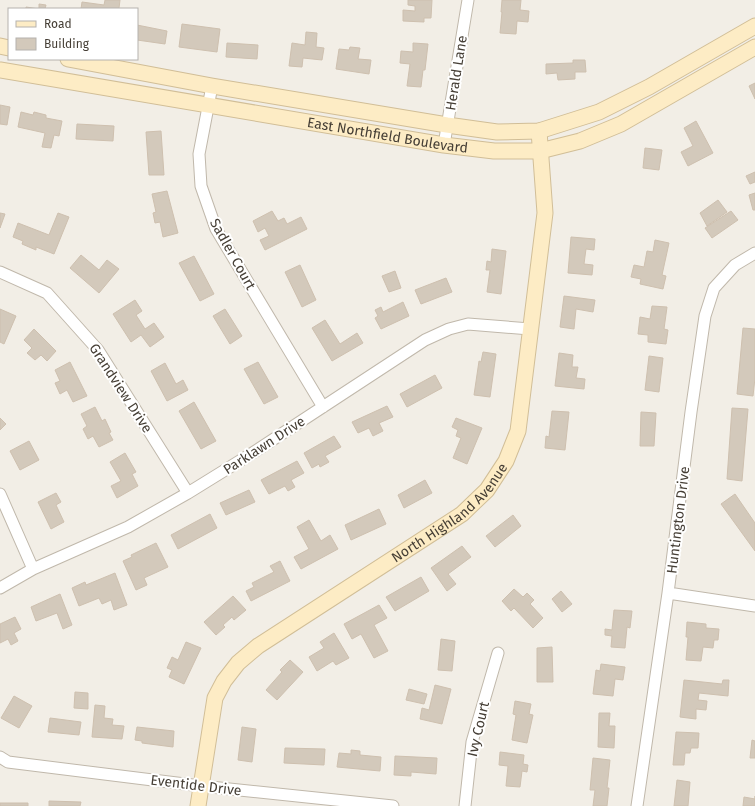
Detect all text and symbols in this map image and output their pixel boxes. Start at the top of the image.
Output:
legend [8,8,138,60]
text: Road [44,17,72,31]
street label: Herald Lane [442,34,471,112]
text: Building [44,37,90,51]
street label: East Northfield Boulevard [306,114,469,157]
street label: Sadler Court [206,216,260,294]
street label: Grandview Drive [85,340,156,436]
street label: Parklawn Drive [220,413,308,478]
street label: North Highland Avenue [388,460,511,566]
street label: Huntington Drive [663,465,694,575]
street label: Ivy Court [464,699,493,758]
street label: Eventide Drive [150,771,242,800]

